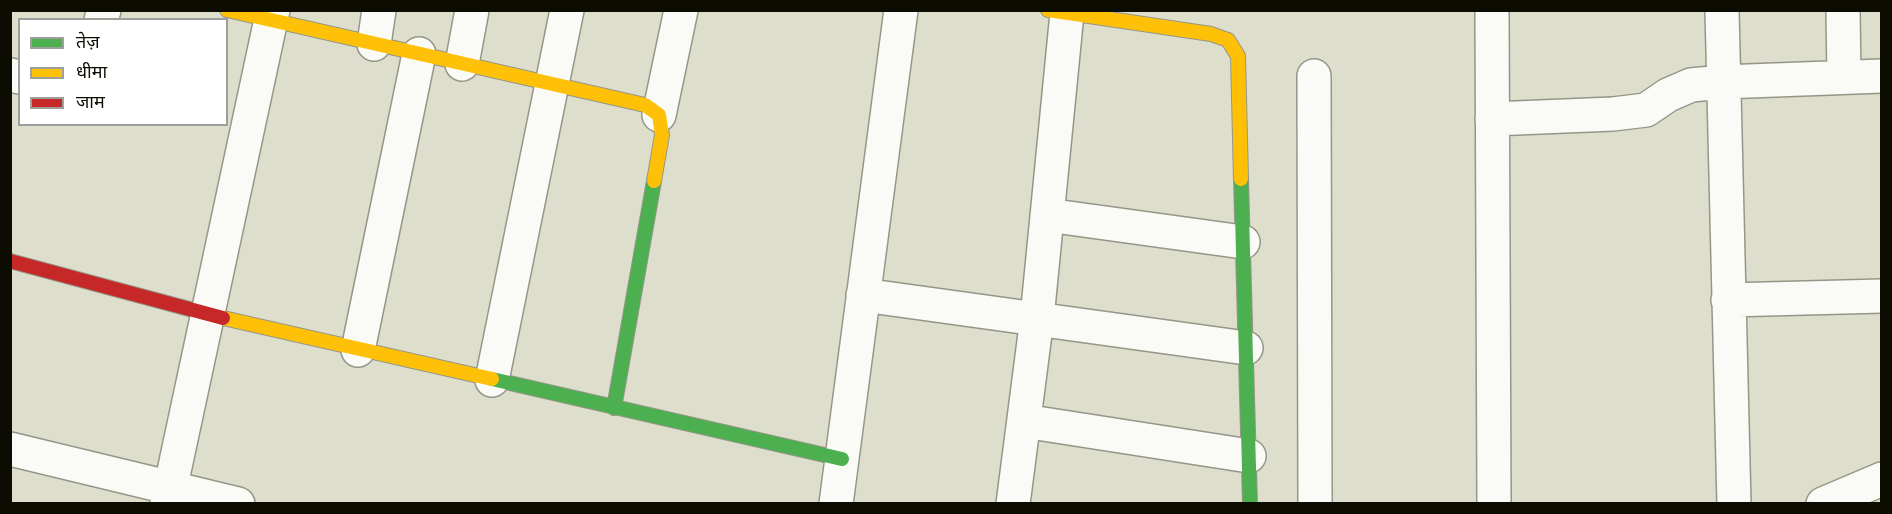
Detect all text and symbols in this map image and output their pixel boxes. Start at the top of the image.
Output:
legend [18,18,228,126]
text: तेज़ [76,31,100,52]
text: धीमा [76,61,107,82]
text: जाम [76,91,105,112]

